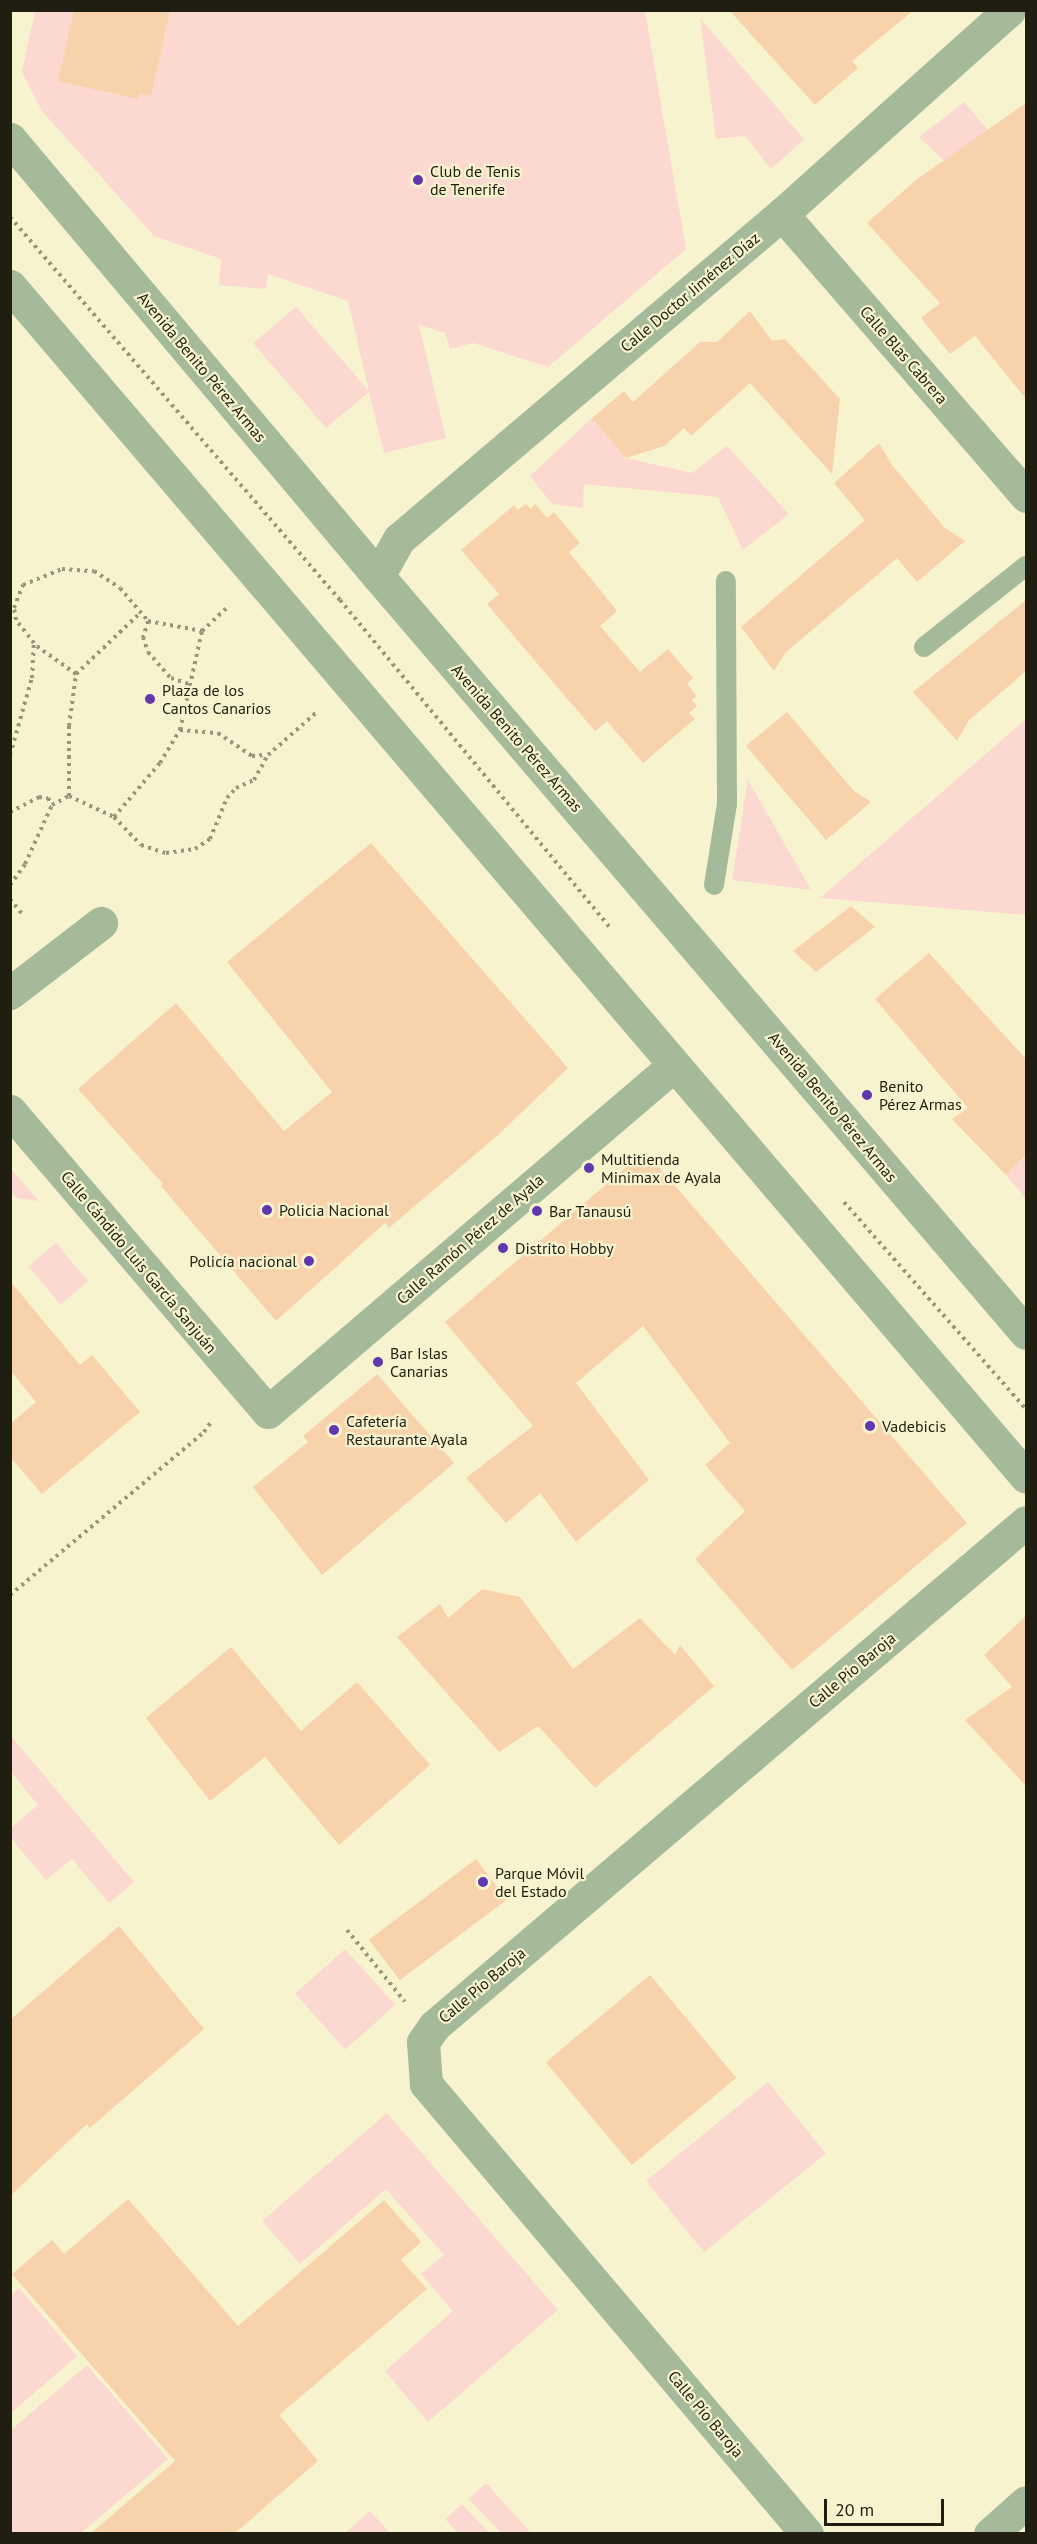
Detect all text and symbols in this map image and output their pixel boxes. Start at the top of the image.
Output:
place label: Club de Tenis de Tenerife [430,161,521,199]
marker: Club de Tenis de Tenerife [411,173,425,187]
street label: Calle Doctor Jiménez Díaz [616,228,764,356]
street label: Avenida Benito Pérez Armas [133,288,271,446]
street label: Calle Blas Cabrera [856,302,952,408]
street label: Avenida Benito Pérez Armas [447,660,587,816]
place label: Plaza de los Cantos Canarios [162,680,271,718]
marker: Plaza de los Cantos Canarios [143,692,157,706]
street label: Avenida Benito Pérez Armas [764,1028,902,1186]
place label: Benito Pérez Armas [879,1076,963,1114]
marker: Benito Pérez Armas [860,1088,874,1102]
place label: Multitienda Minimax de Ayala [601,1149,722,1187]
marker: Multitienda Minimax de Ayala [582,1161,596,1175]
street label: Calle Cándido Luis García Sanjuán [57,1167,221,1357]
street label: Calle Ramón Pérez de Ayala [392,1170,548,1308]
place label: Policia Nacional [279,1200,389,1220]
place label: Bar Tanausú [549,1201,632,1221]
marker: Policia Nacional [260,1203,274,1217]
marker: Bar Tanausú [530,1204,544,1218]
place label: Distrito Hobby [515,1238,614,1258]
marker: Distrito Hobby [496,1241,510,1255]
place label: Policía nacional [189,1251,297,1271]
marker: Policía nacional [302,1254,316,1268]
place label: Bar Islas Canarias [390,1343,448,1381]
marker: Bar Islas Canarias [371,1355,385,1369]
place label: Cafetería Restaurante Ayala [346,1411,468,1449]
place label: Vadebicis [882,1416,946,1436]
marker: Vadebicis [863,1419,877,1433]
marker: Cafetería Restaurante Ayala [327,1423,341,1437]
street label: Calle Pío Baroja [805,1628,899,1712]
place label: Parque Móvil del Estado [495,1863,584,1901]
marker: Parque Móvil del Estado [476,1875,490,1889]
street label: Calle Pío Baroja [435,1943,529,2027]
street label: Calle Pío Baroja [664,2367,748,2461]
scale bar [827,2487,947,2525]
text: 20 m [835,2498,874,2521]

